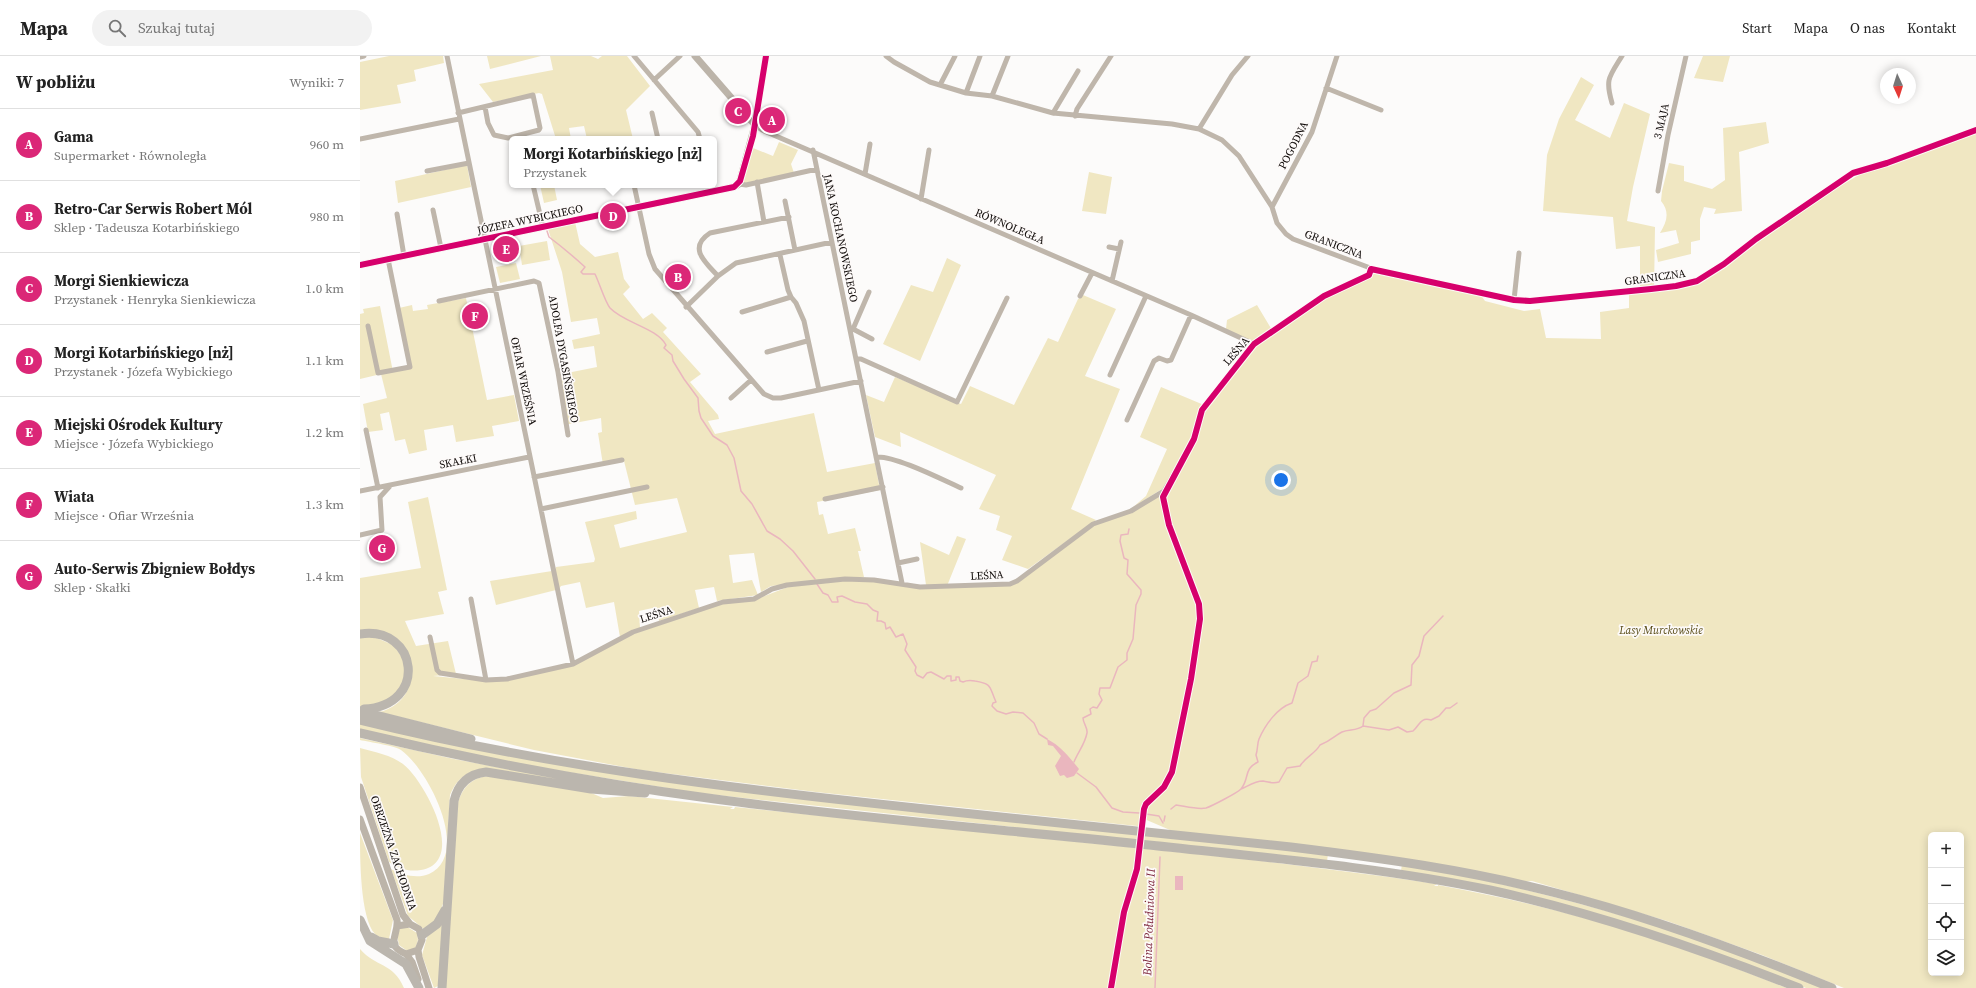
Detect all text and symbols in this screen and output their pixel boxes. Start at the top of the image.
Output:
search box [92,10,372,46]
text: Mapa [20,15,68,41]
icon: search [106,17,128,39]
text: Szukaj tutaj [138,17,215,38]
text: Start [1742,18,1772,38]
text: Mapa [1794,18,1828,38]
text: O nas [1850,18,1885,38]
text: Kontakt [1907,18,1956,38]
north arrow [1880,68,1916,104]
text: W pobliżu [16,70,95,94]
text: Wyniki: 7 [289,74,344,91]
pin: C [725,96,751,126]
street label: 3 MAJA [1650,101,1673,140]
pin: A [759,105,785,135]
street label: POGODNA [1275,118,1312,172]
text: Gama [54,126,93,147]
text: A [25,136,33,153]
text: 960 m [310,136,344,153]
popup [509,136,717,188]
text: Morgi Kotarbińskiego [nż] [523,143,703,164]
text: Supermarket · Równoległa [54,147,207,164]
text: Przystanek [523,164,587,181]
street label: JANA KOCHANOWSKIEGO [819,172,861,304]
text: Retro-Car Serwis Robert Mól [54,198,252,219]
street label: JÓZEFA WYBICKIEGO [475,201,585,238]
pin: D [600,201,626,231]
street label: RÓWNOLEGŁA [973,205,1048,248]
text: B [25,208,33,225]
text: 980 m [310,208,344,225]
text: Sklep · Tadeusza Kotarbińskiego [54,219,240,236]
street label: GRANICZNA [1302,226,1366,263]
pin: E [493,234,519,264]
pin: B [665,262,691,292]
street label: GRANICZNA [1624,266,1687,289]
text: Morgi Sienkiewicza [54,270,189,291]
text: C [25,280,33,297]
text: 1.0 km [305,280,344,297]
text: Przystanek · Henryka Sienkiewicza [54,291,256,308]
street label: ADOLFA DYGASIŃSKIEGO [545,294,582,424]
pin: F [462,301,488,331]
street label: LEŚNA [1220,333,1253,369]
street label: OFIAR WRZEŚNIA [507,336,540,427]
text: Morgi Kotarbińskiego [nż] [54,342,234,363]
text: D [24,352,34,369]
text: 1.1 km [305,352,344,369]
text: Przystanek · Józefa Wybickiego [54,363,233,380]
text: Miejski Ośrodek Kultury [54,414,223,435]
text: E [25,424,33,441]
text: 1.2 km [305,424,344,441]
text: Miejsce · Józefa Wybickiego [54,435,214,452]
street label: SKAŁKI [438,451,478,472]
your location [1271,470,1291,490]
text: Wiata [54,486,94,507]
text: F [25,496,33,513]
text: 1.3 km [305,496,344,513]
text: Miejsce · Ofiar Września [54,507,194,524]
pin: G [369,533,395,563]
text: Auto-Serwis Zbigniew Bołdys [54,558,255,579]
street label: LEŚNA [970,567,1005,584]
text: G [25,568,33,585]
text: 1.4 km [305,568,344,585]
text: Sklep · Skałki [54,579,131,596]
street label: LEŚNA [638,602,675,627]
park label: Lasy Murckowskie [1618,623,1703,638]
street label: OBRZEŻNA ZACHODNIA [367,794,420,913]
map controls [1928,832,1964,976]
button: + [1928,832,1964,868]
water label: Bolina Południowa II [1139,867,1159,977]
button: − [1928,868,1964,904]
button: locate [1928,904,1964,940]
button: layers [1928,940,1964,976]

